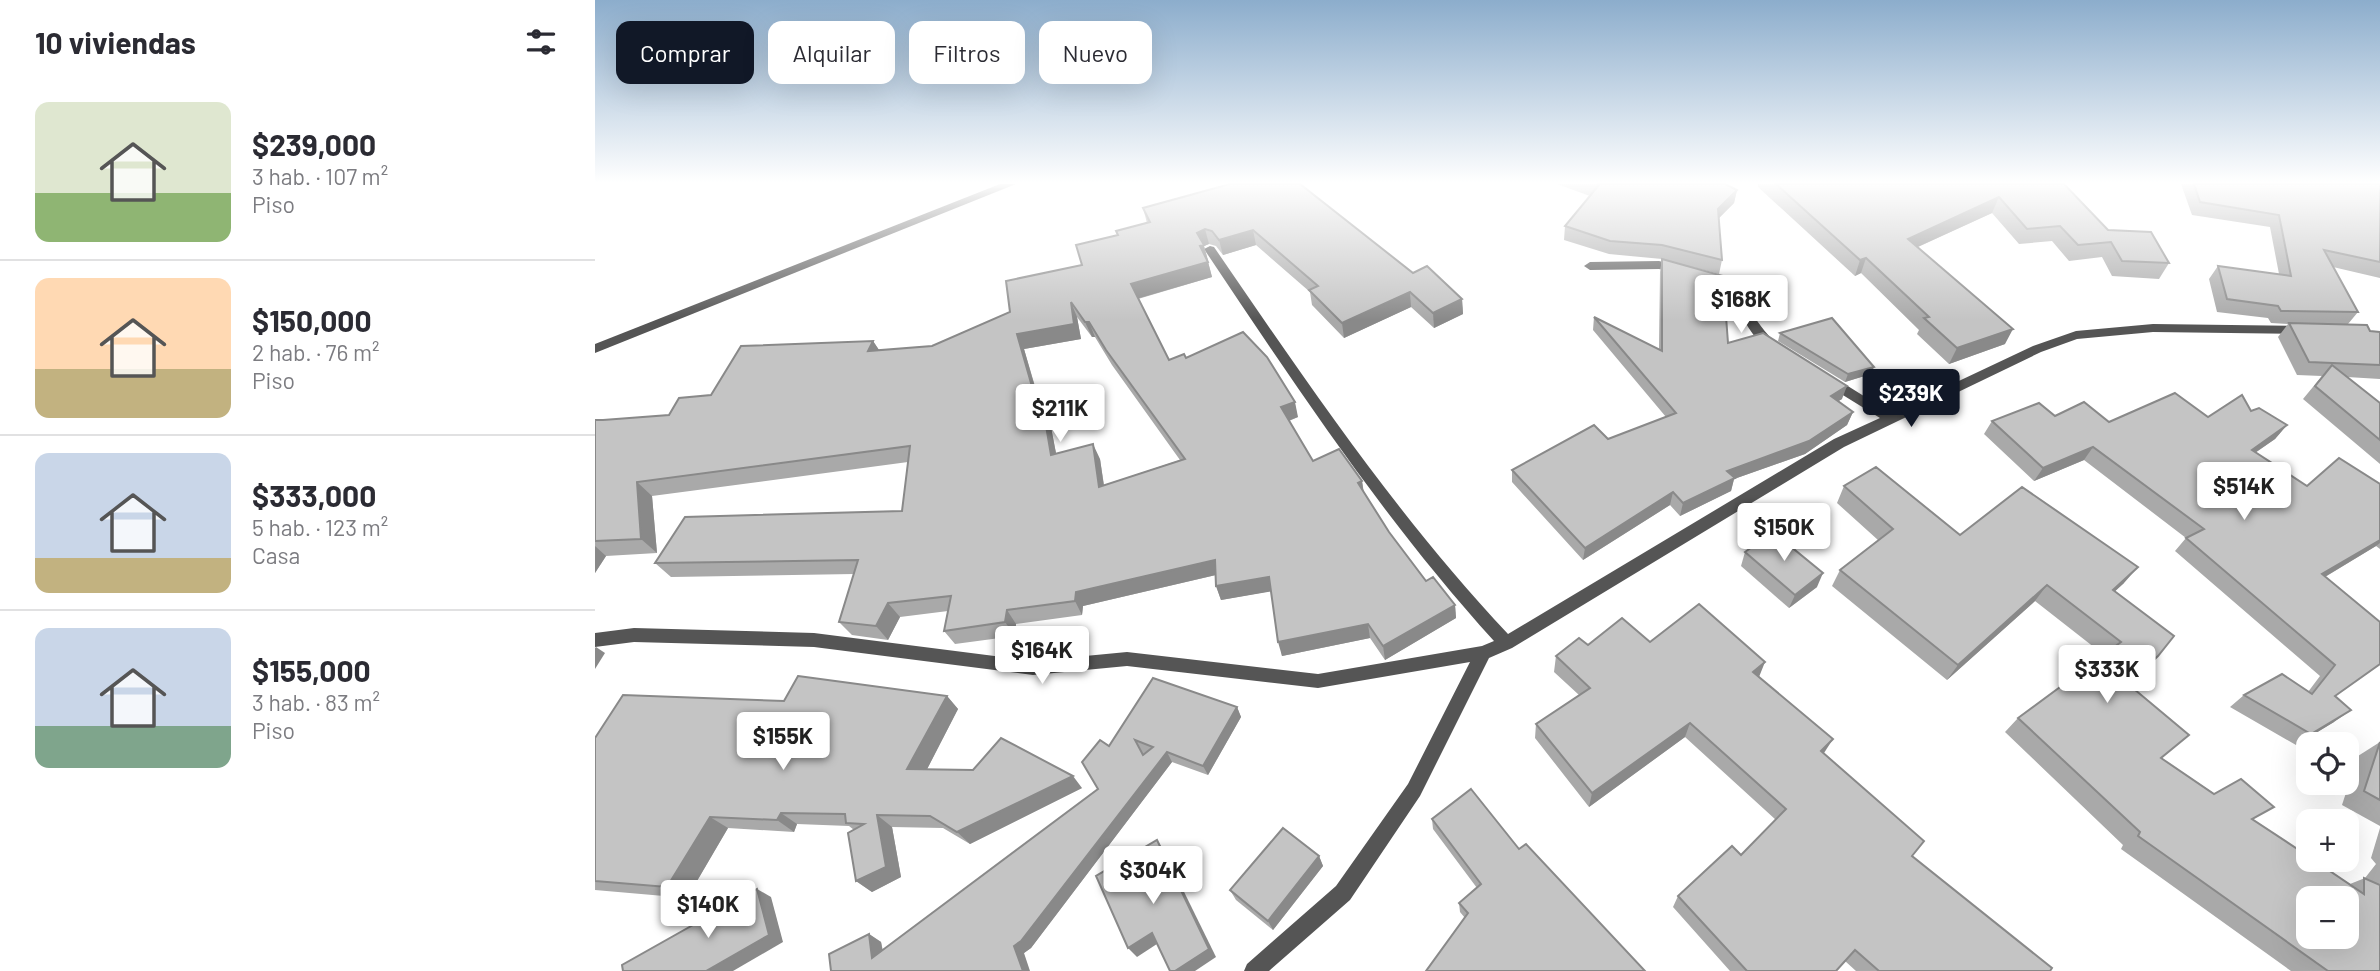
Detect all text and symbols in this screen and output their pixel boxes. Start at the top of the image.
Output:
chip: Comprar [616,21,754,84]
chip: Alquilar [768,21,895,84]
chip: Filtros [909,21,1025,84]
chip: Nuevo [1039,21,1152,84]
icon: filters [522,23,560,61]
text: 10 viviendas [35,24,196,60]
text: $239,000 [252,126,376,162]
icon: home [91,130,175,214]
text: 3 hab. · 107 m² [252,162,388,190]
text: Piso [252,190,295,218]
pin: $168K [1692,276,1790,335]
text: $168K [1711,284,1771,312]
text: $150,000 [252,302,372,338]
icon: home [91,306,175,390]
text: 2 hab. · 76 m² [252,338,379,366]
text: Piso [252,366,295,394]
pin: $239K [1862,370,1960,429]
text: $239K [1879,378,1943,406]
pin: $211K [1011,384,1109,444]
text: $211K [1032,393,1088,421]
pin: $514K [2195,462,2293,522]
text: $514K [2213,471,2275,499]
text: $333,000 [252,477,376,513]
icon: home [91,481,175,565]
pin: $150K [1735,504,1833,563]
text: $150K [1753,512,1815,540]
text: 5 hab. · 123 m² [252,513,388,541]
text: Casa [252,541,300,569]
pin: $164K [993,626,1091,686]
text: $164K [1011,635,1073,663]
pin: $333K [2058,646,2156,705]
text: $155,000 [252,652,371,688]
text: $333K [2075,654,2139,682]
icon: home [91,656,175,740]
text: 3 hab. · 83 m² [252,688,380,716]
pin: $155K [734,712,832,772]
text: Piso [252,716,295,744]
text: $155K [753,721,813,749]
map controls [2296,732,2359,949]
button: locate [2296,732,2359,795]
button: + [2296,809,2359,872]
pin: $304K [1104,846,1202,906]
text: $304K [1120,855,1187,883]
pin: $140K [659,880,757,940]
button: − [2296,886,2359,949]
text: $140K [677,889,739,917]

